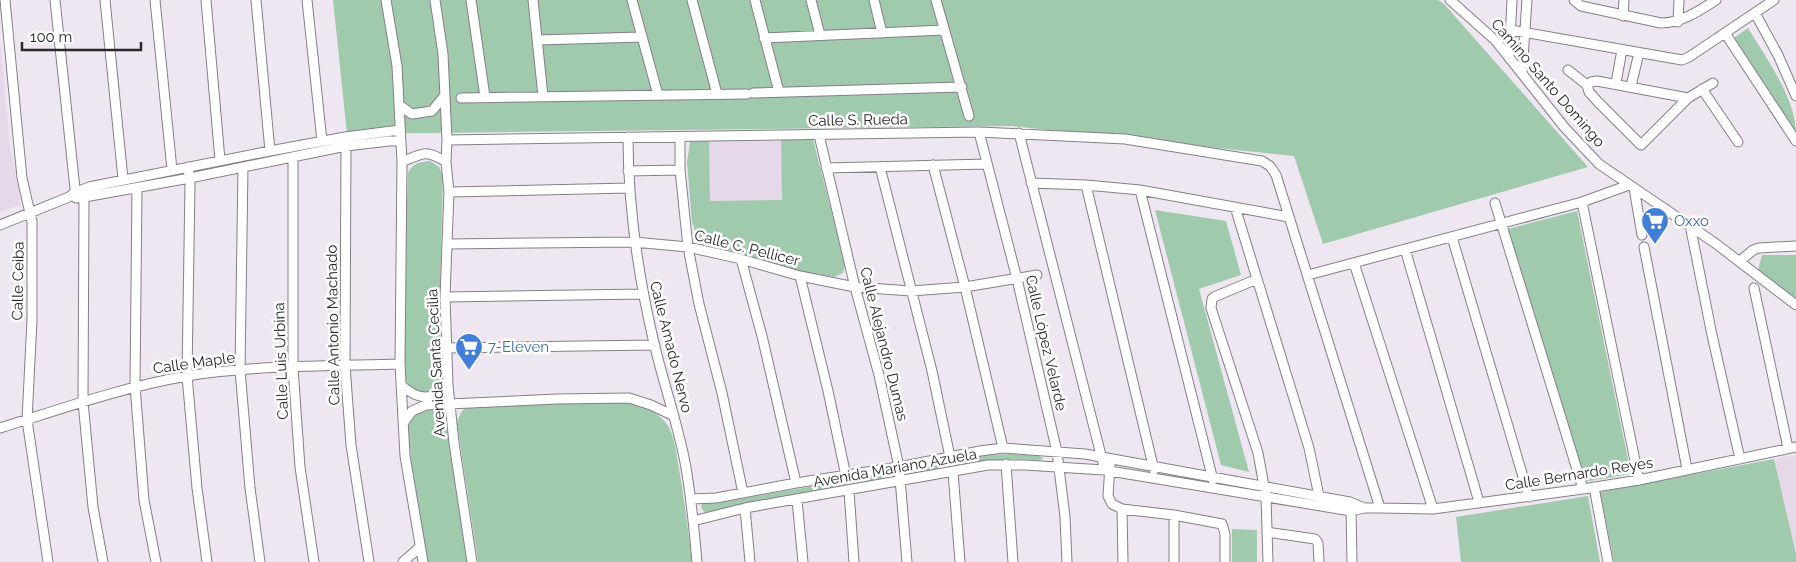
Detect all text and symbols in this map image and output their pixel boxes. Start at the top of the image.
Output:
street label: Camino Santo Domingo [1487,15,1609,151]
scale bar [22,20,141,52]
text: 100 m [30,28,72,46]
street label: Calle S. Rueda [808,110,908,130]
supermarket icon: Oxxo [1640,206,1670,245]
place label: Oxxo [1674,212,1709,230]
street label: Calle C. Pellicer [692,226,802,270]
street label: Calle Ceiba [8,241,28,321]
street label: Calle Antonio Machado [323,244,343,406]
street label: Calle Alejandro Dumas [856,265,912,423]
street label: Calle López Velarde [1022,273,1070,413]
street label: Calle Amado Nervo [646,279,696,415]
street label: Avenida Santa Cecilia [423,288,449,438]
street label: Calle Luis Urbina [270,302,292,420]
supermarket icon: 7-Eleven [454,332,484,371]
place label: 7-Eleven [488,338,549,356]
street label: Calle Maple [152,348,236,378]
street label: Avenida Mariano Azuela [812,445,978,491]
street label: Calle Bernardo Reyes [1504,453,1654,495]

